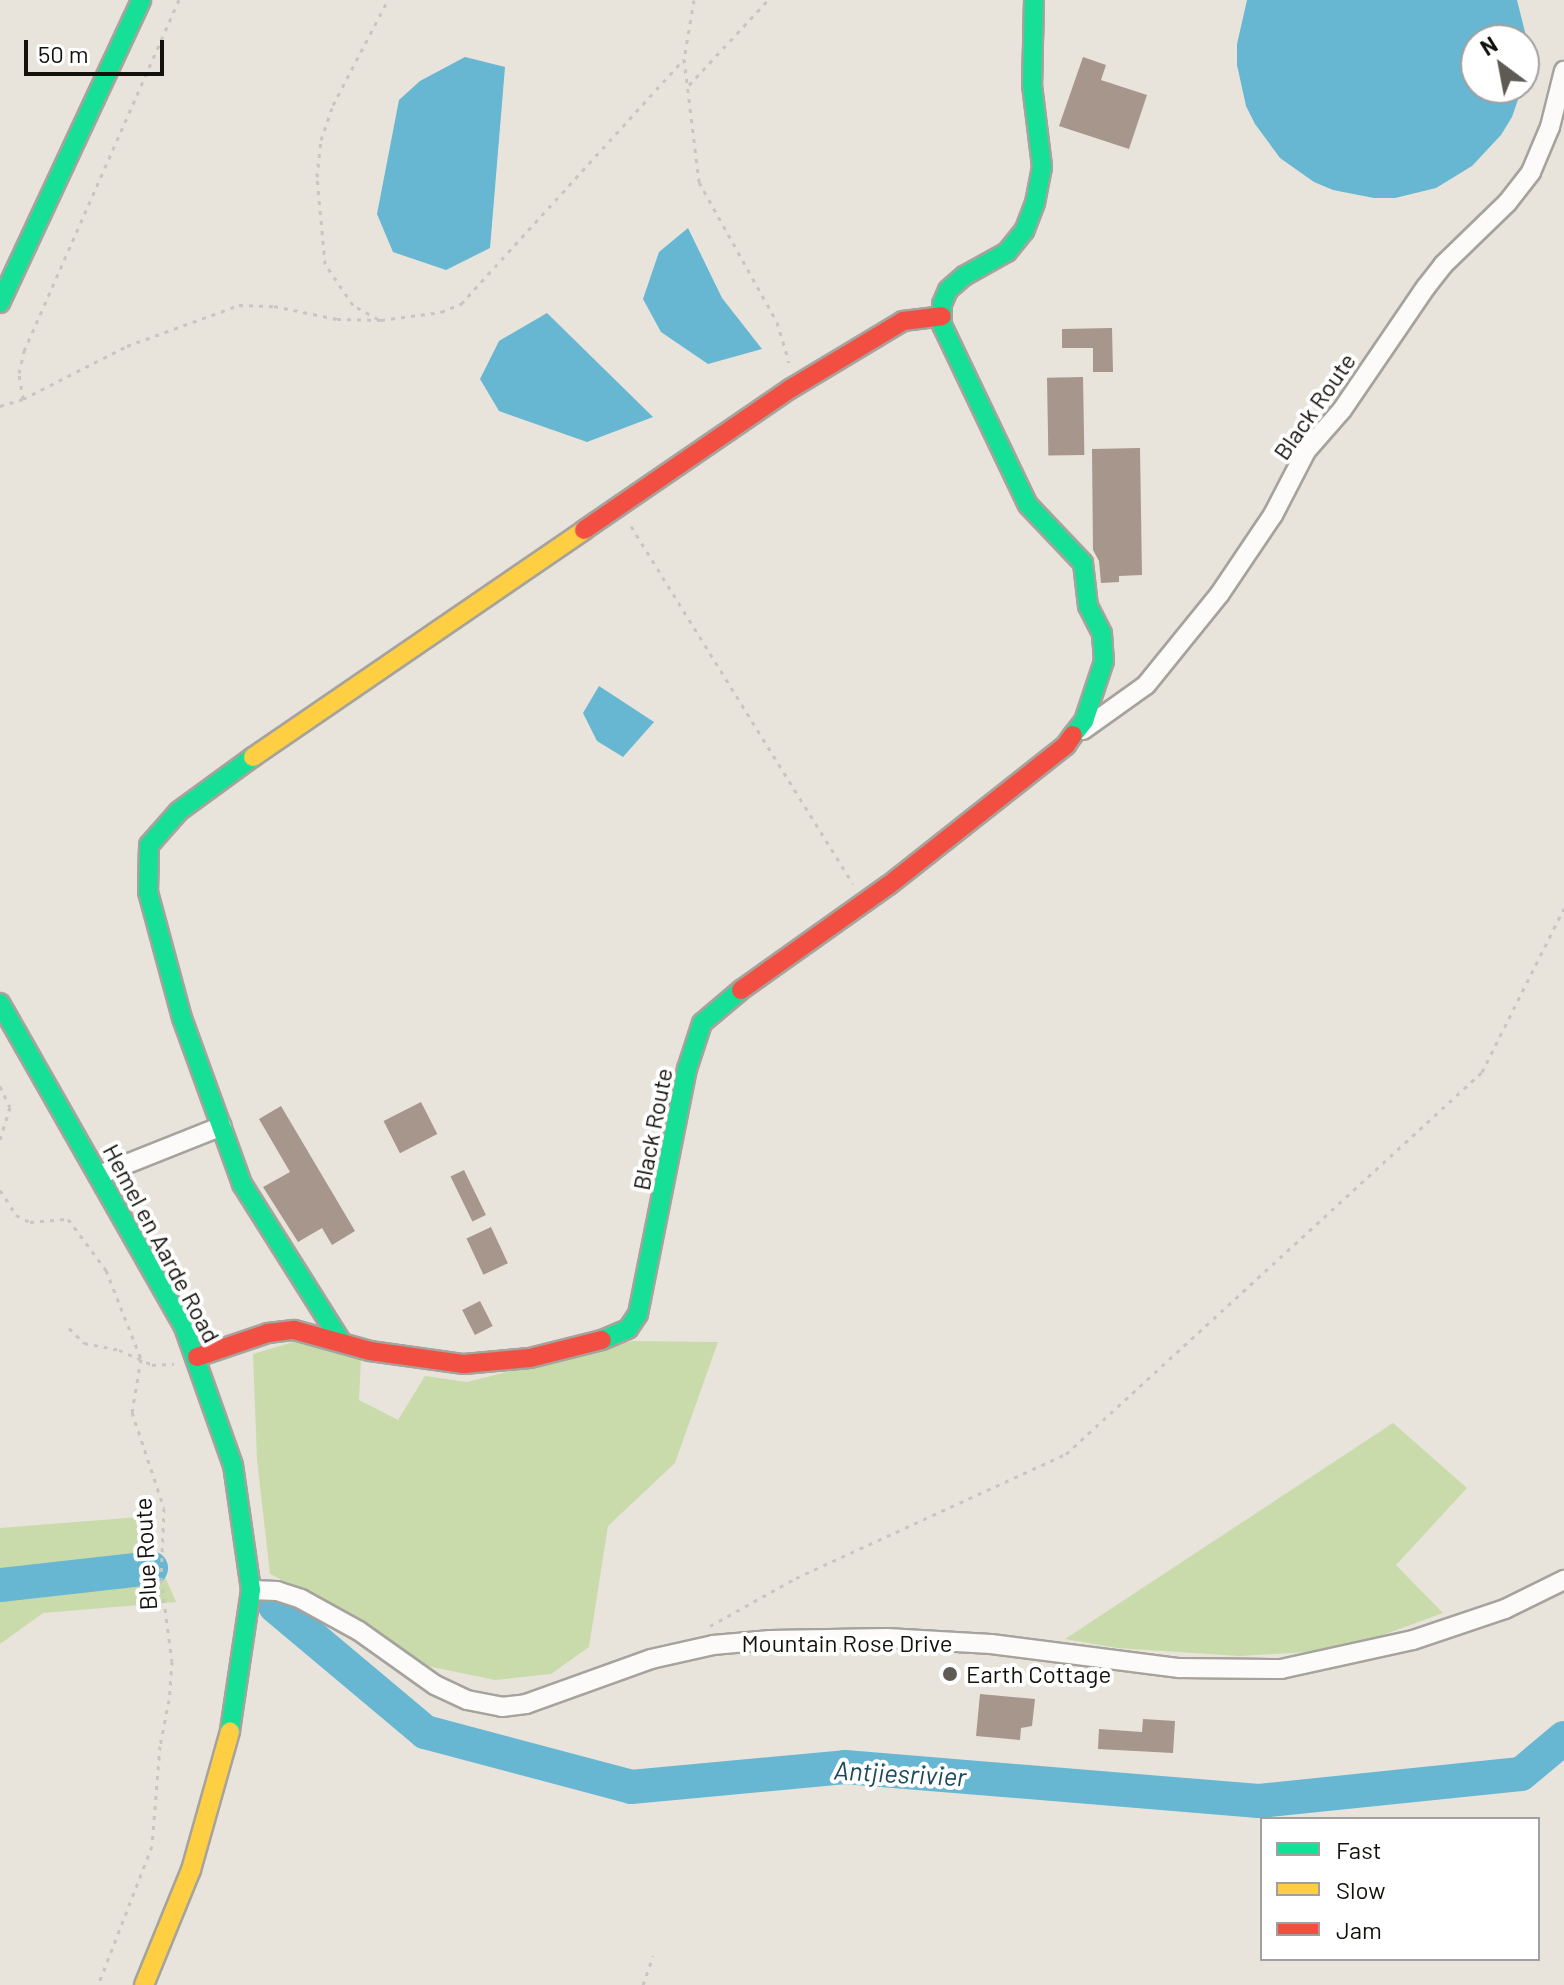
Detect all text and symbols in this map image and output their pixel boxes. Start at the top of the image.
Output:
scale bar [28,24,168,74]
north arrow [1460,24,1540,104]
text: N [1475,30,1501,60]
text: 50 m [38,39,89,68]
street label: Black Route [1267,347,1361,465]
street label: Black Route [626,1065,678,1193]
street label: Hemel en Aarde Road [97,1139,227,1347]
street label: Blue Route [128,1497,162,1611]
street label: Mountain Rose Drive [741,1629,953,1657]
place label: Earth Cottage [966,1660,1111,1688]
marker: Earth Cottage [941,1665,959,1683]
water label: Antjiesrivier [833,1754,967,1792]
legend [1260,1817,1540,1961]
text: Fast [1336,1835,1381,1864]
text: Slow [1336,1875,1385,1904]
text: Jam [1336,1915,1382,1944]

